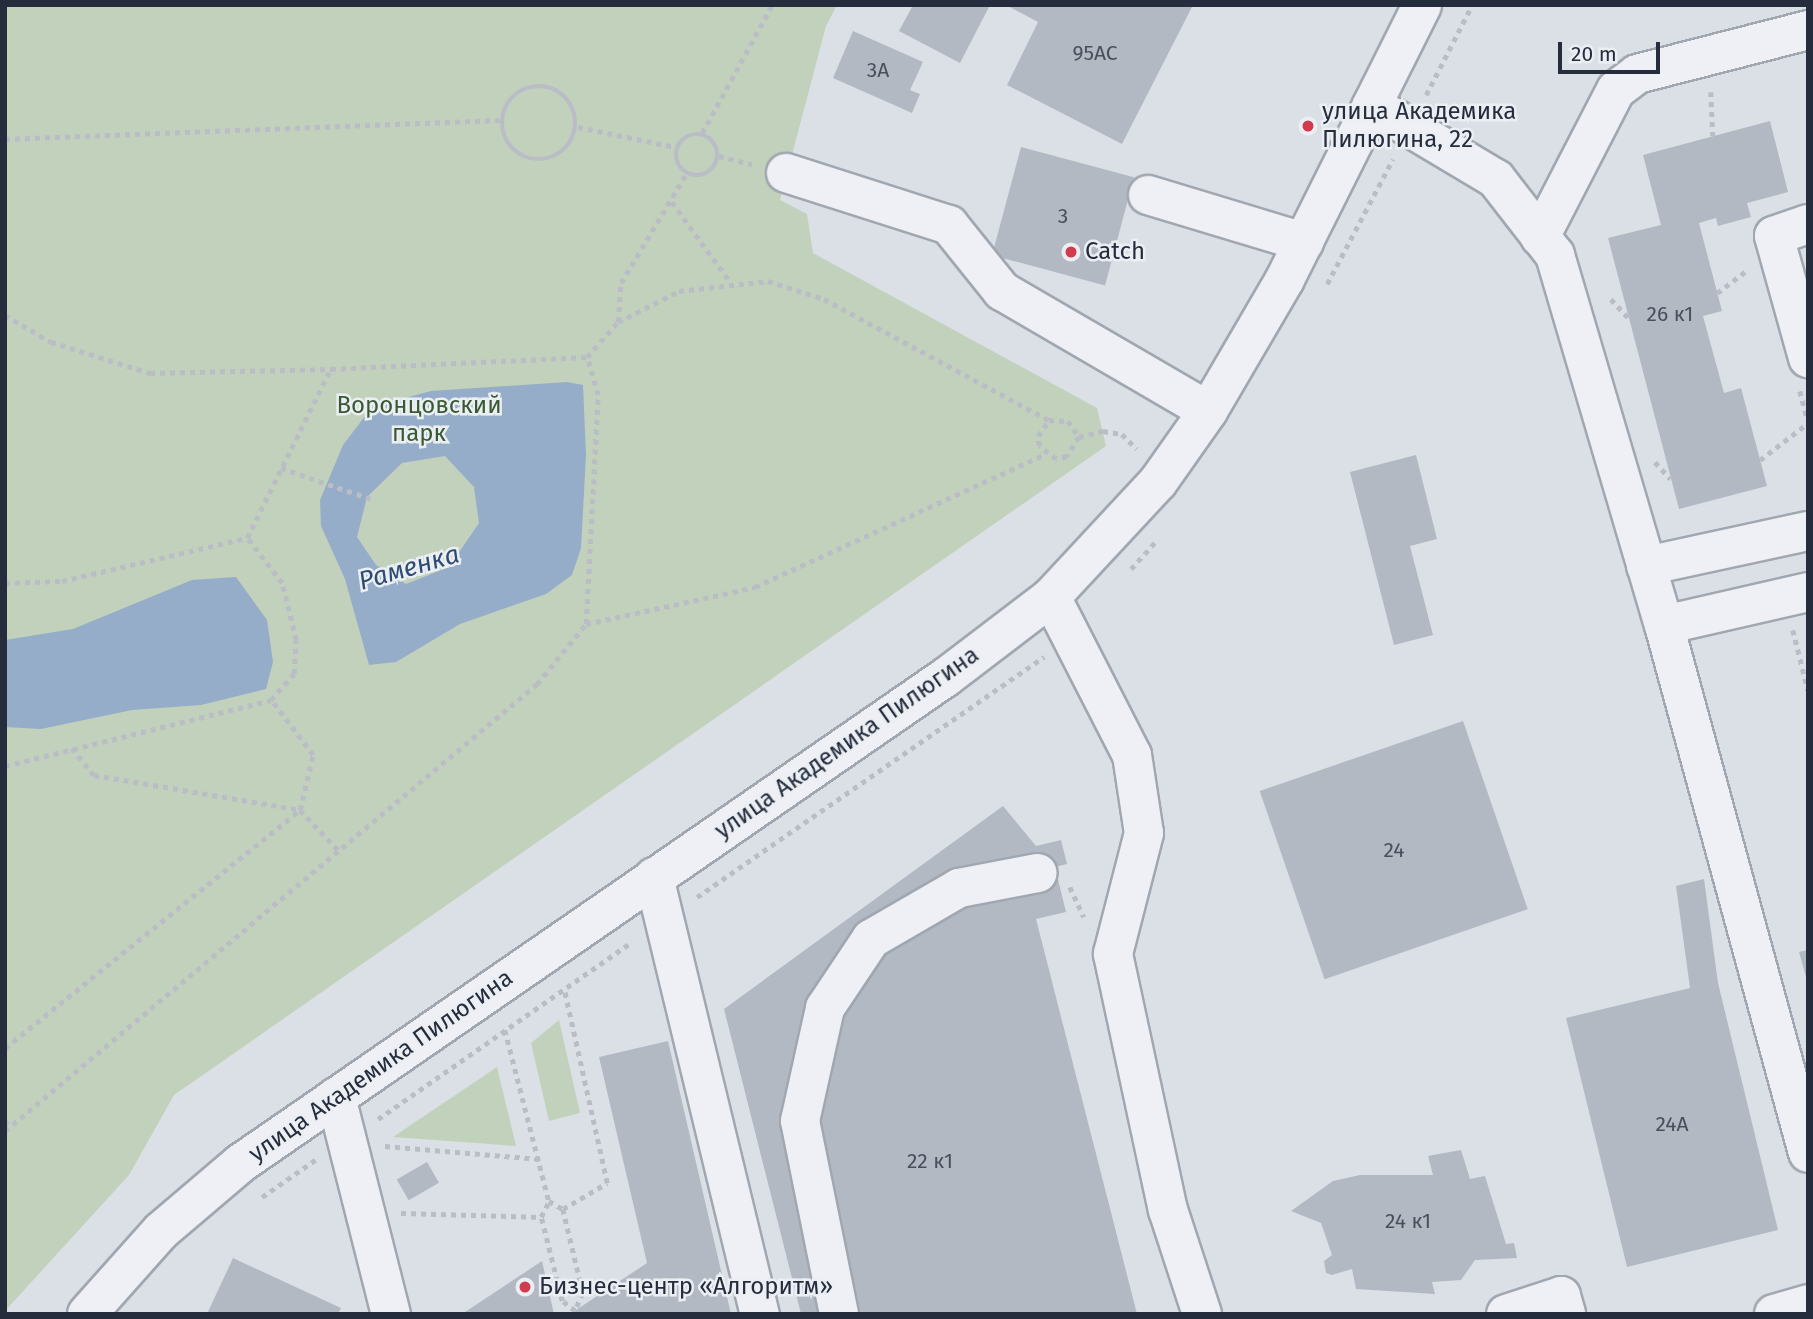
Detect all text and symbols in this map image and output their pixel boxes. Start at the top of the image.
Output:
scale bar [1561,28,1662,72]
house number: 95АС [1072,40,1118,66]
text: 20 m [1571,41,1617,67]
house number: 3А [867,57,889,83]
place label: улица Академика Пилюгина, 22 [1322,98,1516,154]
marker: улица Академика Пилюгина, 22 [1300,118,1316,134]
house number: 3 [1058,203,1068,229]
place label: Catch [1085,238,1145,266]
marker: Catch [1063,244,1079,260]
house number: 26 к1 [1647,301,1693,327]
park label: Воронцовский парк [336,392,502,448]
water label: Раменка [355,539,463,597]
street label: улица Академика Пилюгина [709,641,985,845]
house number: 24 [1384,837,1404,863]
street label: улица Академика Пилюгина [243,964,519,1168]
house number: 24А [1655,1111,1689,1137]
house number: 22 к1 [907,1148,953,1174]
house number: 24 к1 [1385,1208,1431,1234]
place label: Бизнес-центр «Алгоритм» [539,1273,833,1301]
marker: Бизнес-центр «Алгоритм» [517,1279,533,1295]

